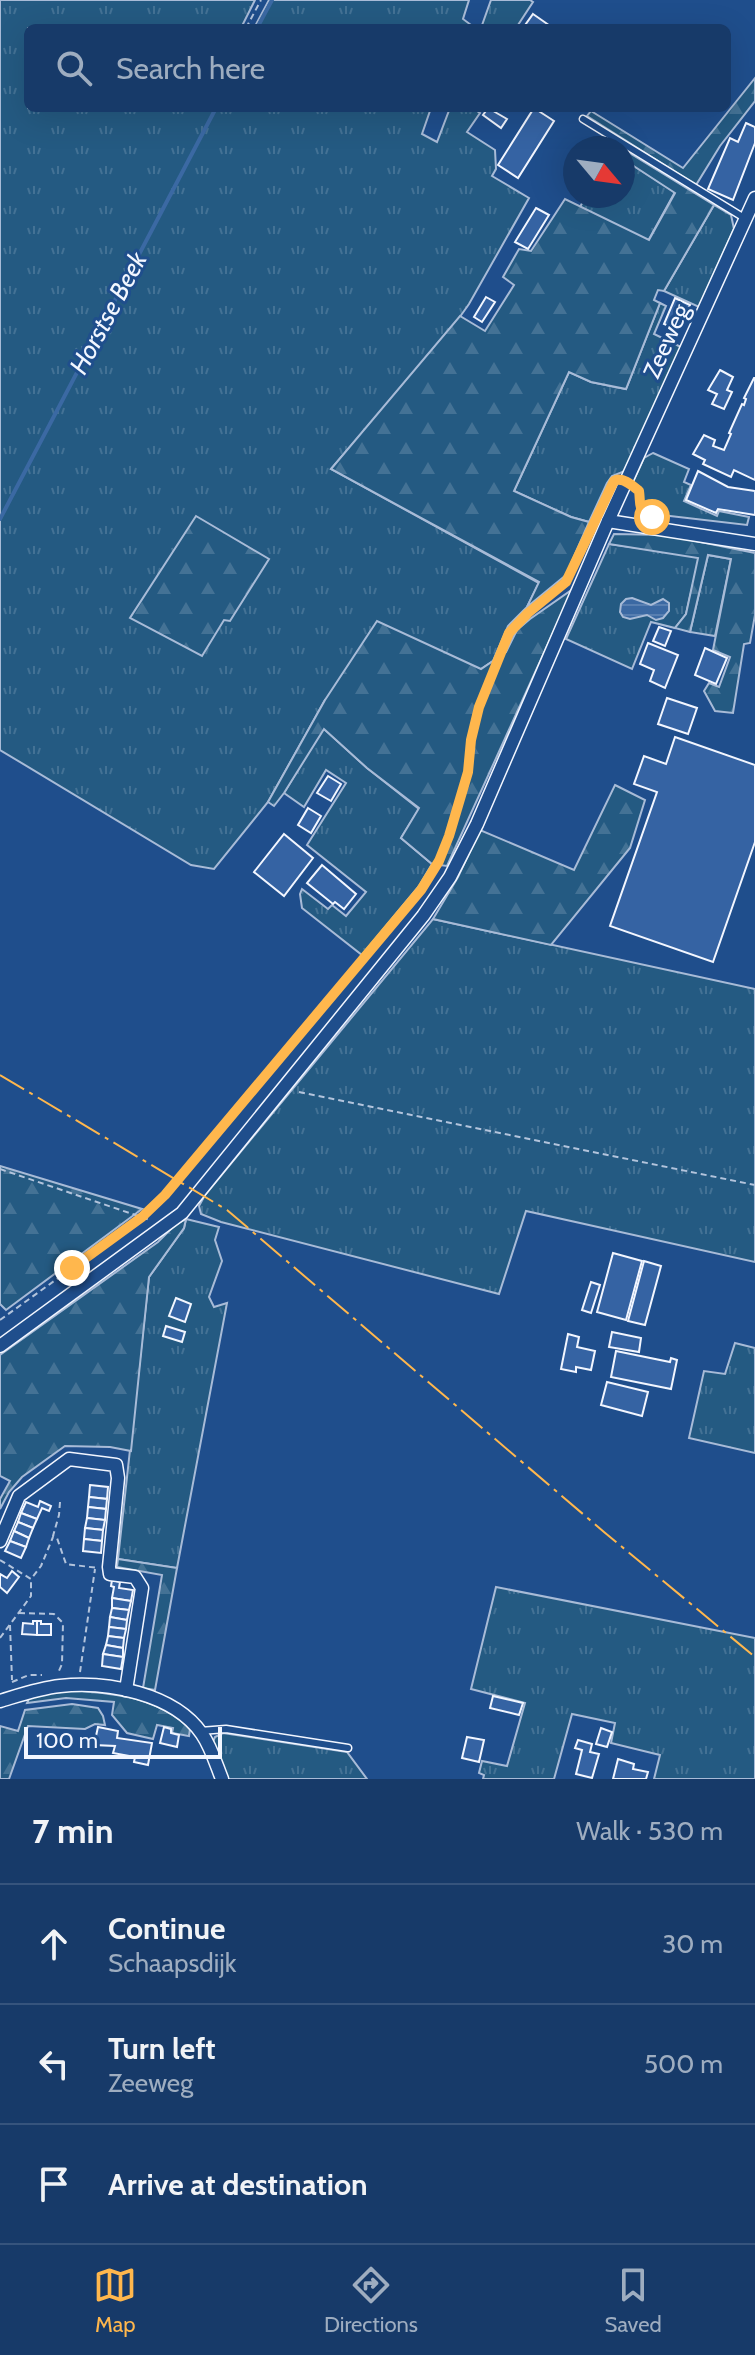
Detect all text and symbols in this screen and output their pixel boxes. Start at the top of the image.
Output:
search box [24,24,731,112]
icon: search [52,46,96,90]
text: Search here [116,50,265,87]
north arrow [563,136,635,208]
water label: Horstse Beek [62,246,154,380]
street label: Zeeweg [637,298,696,383]
route start [634,499,670,535]
route end [54,1250,90,1286]
scale bar [24,1723,222,1759]
text: 100 m [36,1727,98,1754]
text: 7 min [32,1810,113,1852]
text: Walk · 530 m [576,1815,723,1847]
text: Continue [108,1910,225,1947]
icon: ahead [32,1922,76,1966]
text: 30 m [662,1928,723,1960]
text: Schaapsdijk [108,1947,236,1979]
text: Turn left [108,2030,216,2067]
icon: left [32,2042,76,2086]
text: 500 m [644,2048,723,2080]
text: Zeeweg [108,2067,193,2099]
icon: arrive [32,2162,76,2206]
text: Arrive at destination [108,2166,368,2203]
tab: Map [93,2263,137,2338]
tab: Directions [324,2263,418,2338]
tab: Saved [605,2263,662,2338]

